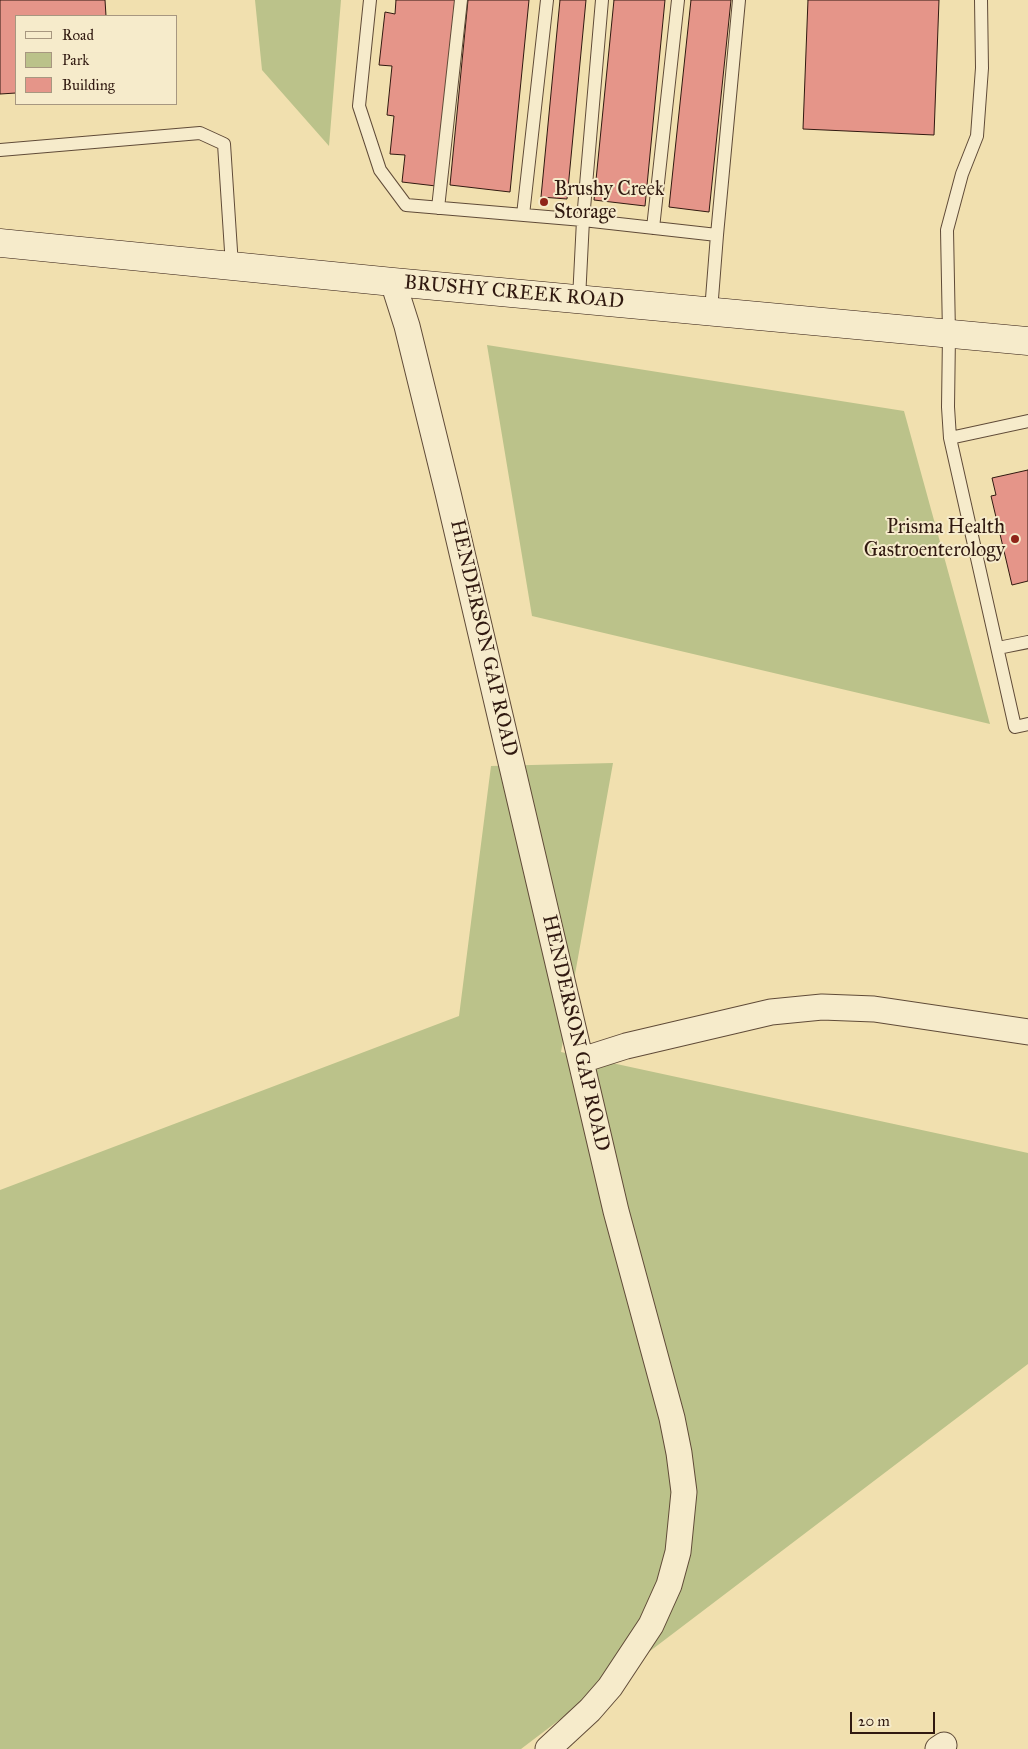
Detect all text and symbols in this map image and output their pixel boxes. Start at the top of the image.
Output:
legend [15,15,178,105]
text: Road [62,26,94,44]
text: Park [62,51,89,69]
text: Building [62,76,115,94]
place label: Brushy Creek Storage [554,178,664,225]
marker: Brushy Creek Storage [538,196,550,208]
street label: BRUSHY CREEK ROAD [403,271,625,315]
place label: Prisma Health Gastroenterology [864,516,1005,563]
street label: HENDERSON GAP ROAD [444,517,522,759]
marker: Prisma Health Gastroenterology [1009,533,1021,545]
street label: HENDERSON GAP ROAD [536,912,614,1154]
scale bar [853,1702,938,1734]
text: 20 m [858,1712,890,1730]

